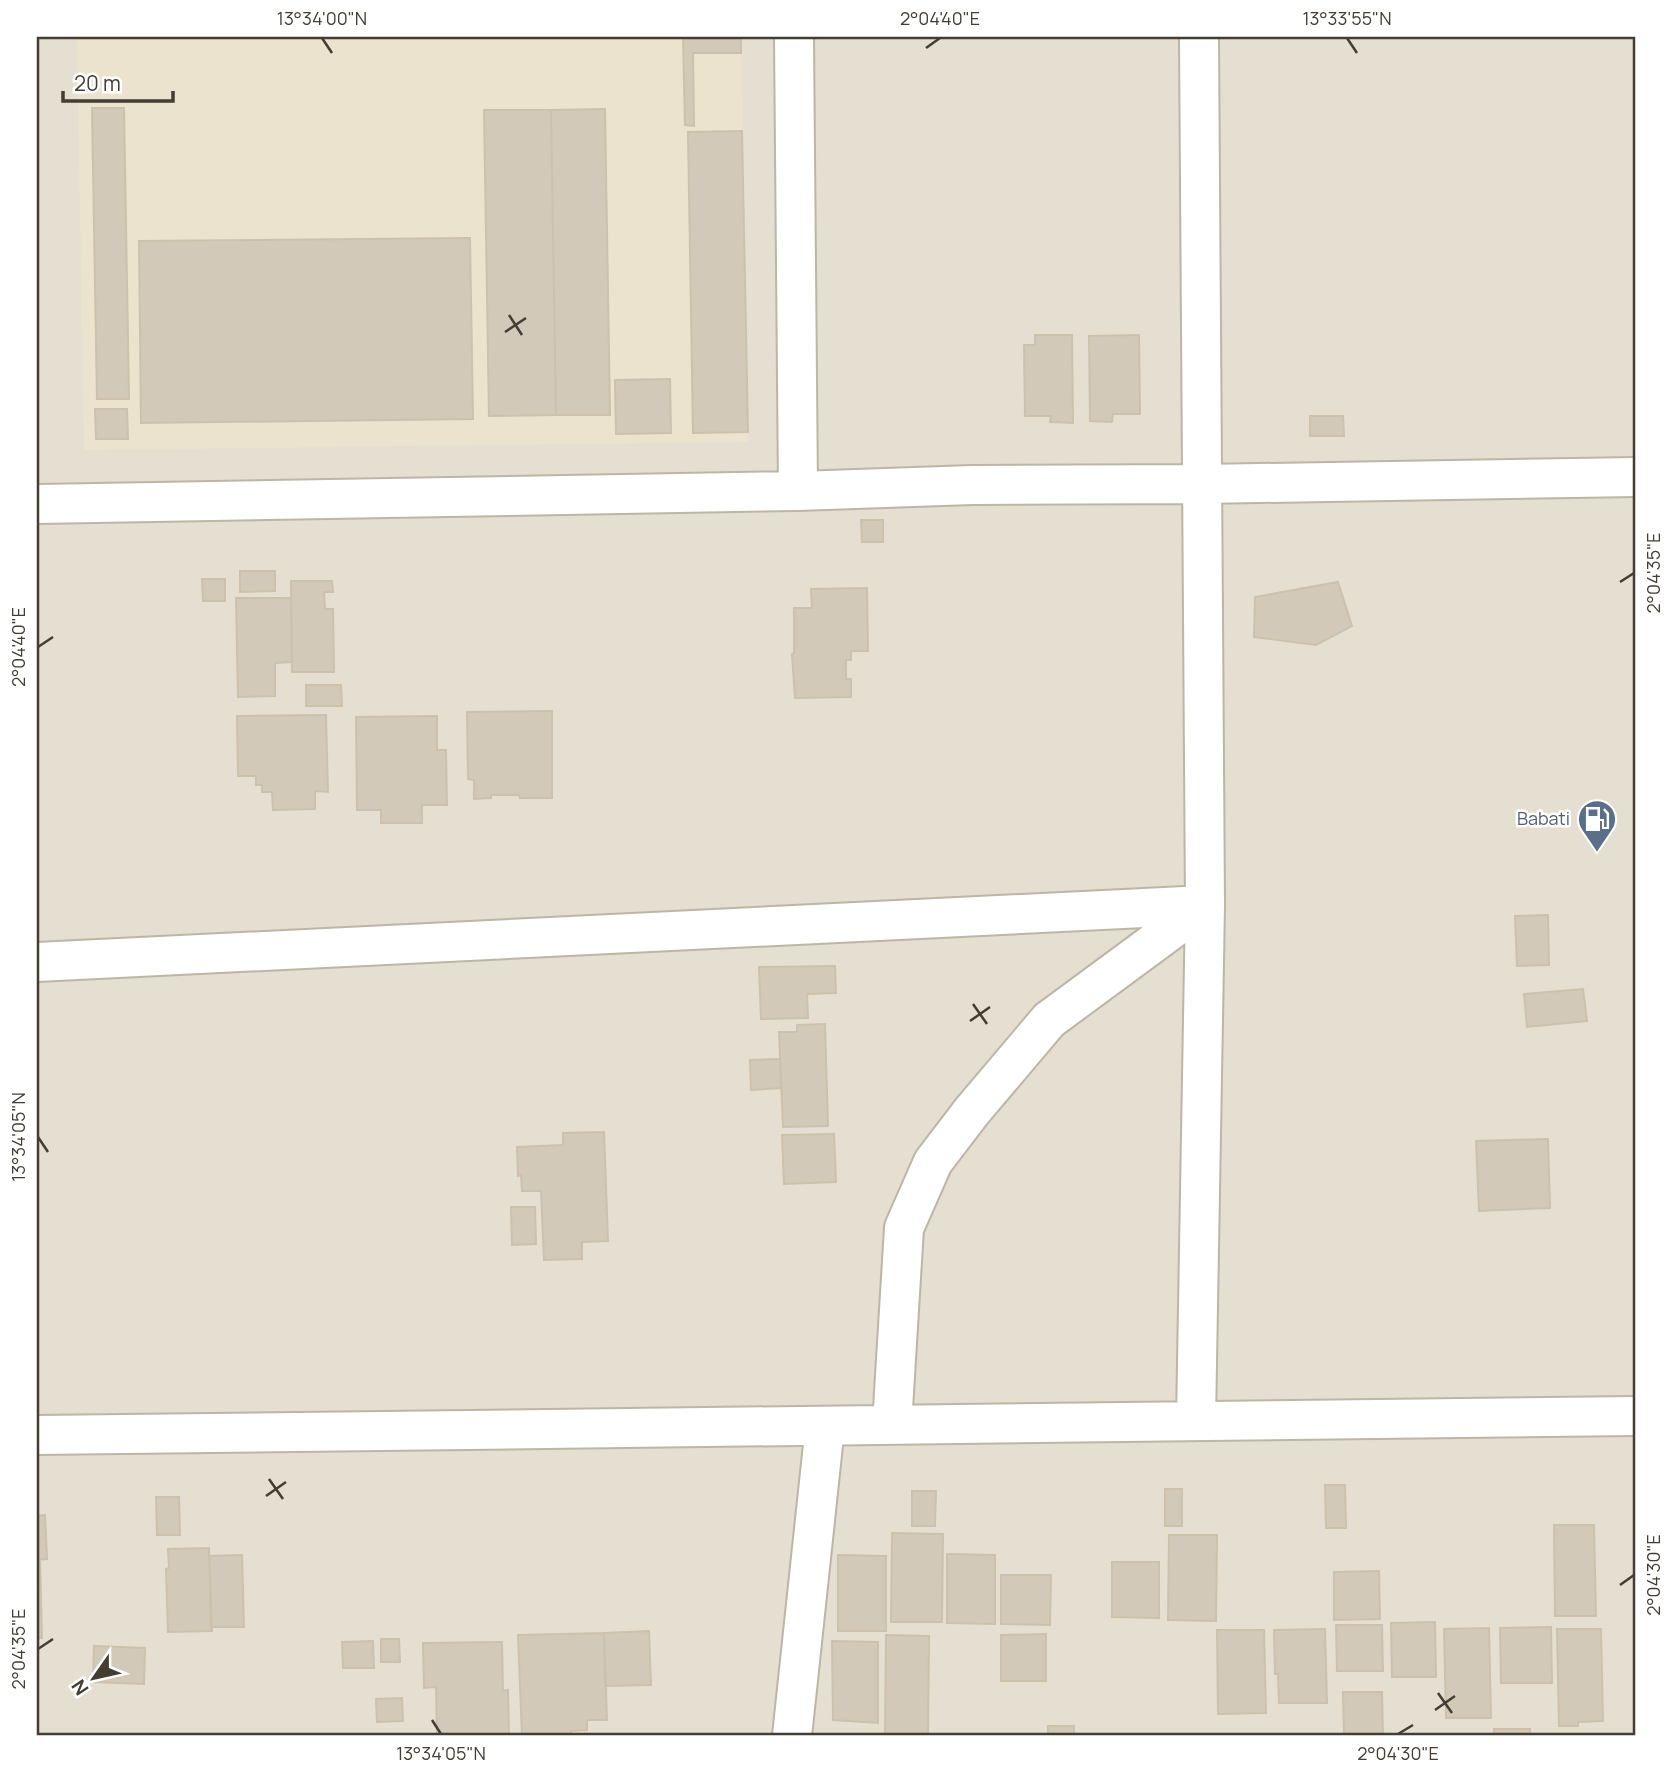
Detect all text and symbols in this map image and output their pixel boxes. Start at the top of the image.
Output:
text: 13°34'00"N [277,6,367,30]
text: 2°04'40"E [900,6,980,30]
text: 13°33'55"N [1303,6,1392,30]
scale bar [63,60,173,104]
text: 20 m [74,69,121,97]
text: 2°04'35"E [1641,533,1665,613]
text: 2°04'40"E [6,607,30,687]
fuel station icon: Babati [1576,798,1618,853]
place label: Babati [1517,806,1570,830]
text: 13°34'05"N [6,1092,30,1182]
text: 2°04'30"E [1641,1534,1665,1616]
text: 2°04'35"E [6,1609,30,1689]
north arrow [60,1644,130,1714]
text: N [65,1675,95,1700]
text: 13°34'05"N [396,1741,486,1765]
text: 2°04'30"E [1357,1741,1439,1765]

